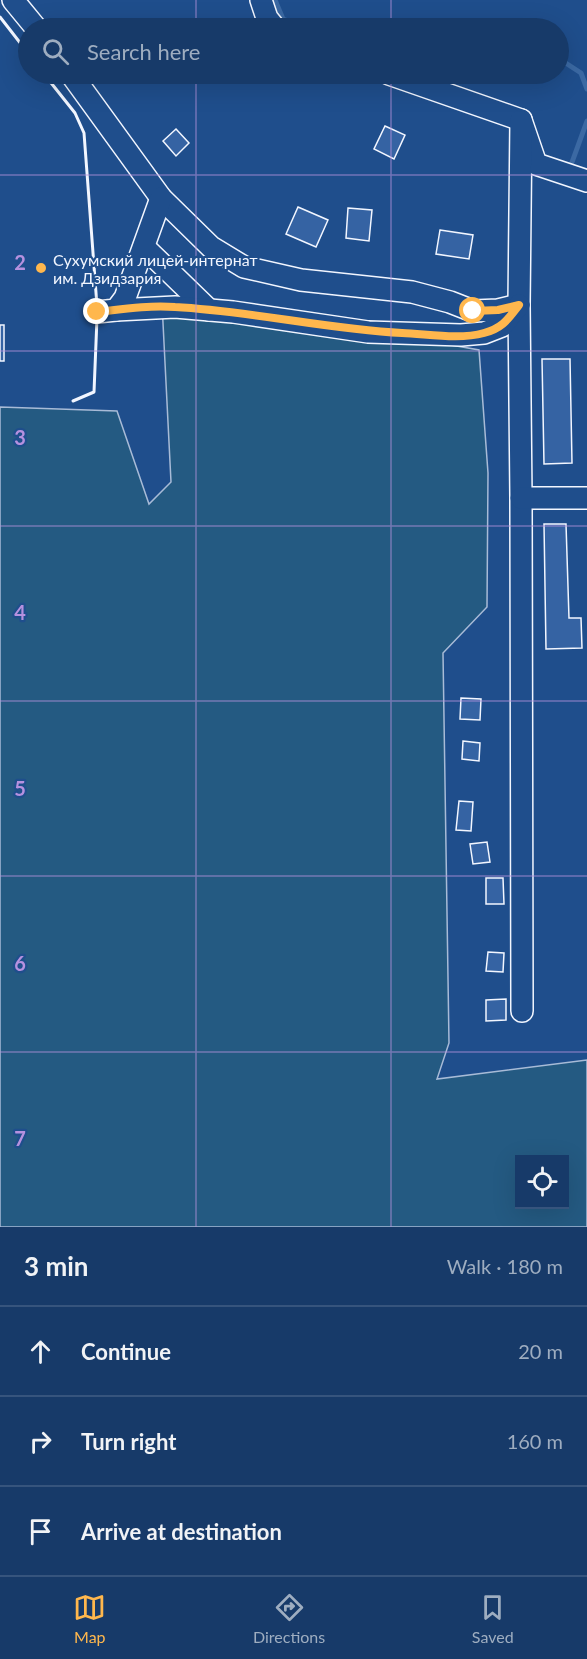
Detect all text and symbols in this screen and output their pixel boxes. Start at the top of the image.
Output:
search box [18,18,569,84]
icon: search [39,35,72,68]
text: Search here [87,38,200,65]
text: 2 [14,250,26,274]
place label: Сухумский лицей-интернат им. Дзидзария [53,250,258,287]
marker: Сухумский лицей-интернат им. Дзидзария [34,261,48,275]
route start [459,297,485,323]
route end [83,298,109,324]
text: 3 [14,425,26,449]
text: 4 [14,600,26,624]
text: 5 [14,776,26,800]
text: 6 [14,951,26,975]
text: 7 [14,1126,26,1150]
map controls [515,1155,569,1209]
button: locate [515,1155,569,1209]
text: 3 min [24,1250,88,1282]
text: Walk · 180 m [447,1254,563,1278]
icon: ahead [24,1335,57,1368]
text: Continue [81,1338,171,1365]
text: 20 m [518,1339,563,1363]
icon: right [24,1425,57,1458]
text: Turn right [81,1428,176,1455]
text: 160 m [507,1429,563,1453]
icon: arrive [24,1515,57,1548]
text: Arrive at destination [81,1518,282,1545]
tab: Map [73,1591,106,1646]
tab: Directions [253,1591,325,1646]
tab: Saved [472,1591,514,1646]

